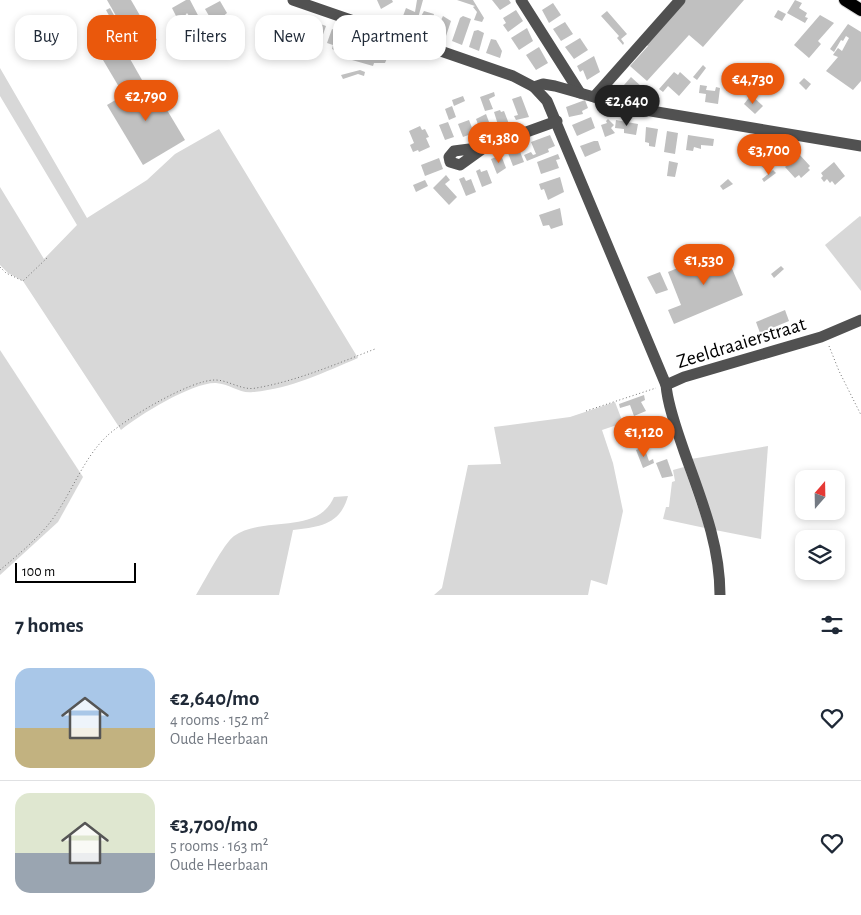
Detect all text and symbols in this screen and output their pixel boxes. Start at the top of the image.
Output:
chip: Buy [15,15,77,60]
chip: Rent [87,15,156,60]
chip: Filters [166,15,245,60]
chip: New [255,15,323,60]
chip: Apartment [333,15,446,60]
pin: €4,730 [712,62,794,105]
text: €4,730 [732,71,774,87]
pin: €2,790 [105,80,187,122]
pin: €2,640 [586,84,668,127]
text: €2,790 [125,88,167,104]
text: €2,640 [606,93,648,109]
pin: €1,380 [458,121,540,164]
text: €1,380 [479,130,519,146]
pin: €3,700 [728,134,810,176]
text: €3,700 [748,142,790,158]
pin: €1,530 [663,244,745,286]
text: €1,530 [684,252,724,268]
street label: Zeeldraaierstraat [674,314,809,372]
pin: €1,120 [603,416,685,458]
text: €1,120 [625,424,663,440]
north arrow [795,470,845,520]
map controls [795,470,845,580]
button: layers [795,530,845,580]
scale bar [15,560,136,583]
text: 100 m [22,565,55,579]
icon: filters [818,611,846,639]
text: 7 homes [15,615,84,636]
icon: home [55,688,115,748]
text: €2,640/mo [170,688,259,709]
icon: heart [818,704,846,732]
text: 4 rooms · 152 m² [170,712,269,728]
text: Oude Heerbaan [170,731,268,747]
icon: home [55,813,115,873]
text: €3,700/mo [170,814,258,835]
icon: heart [818,829,846,857]
text: 5 rooms · 163 m² [170,838,268,854]
text: Oude Heerbaan [170,857,268,873]

